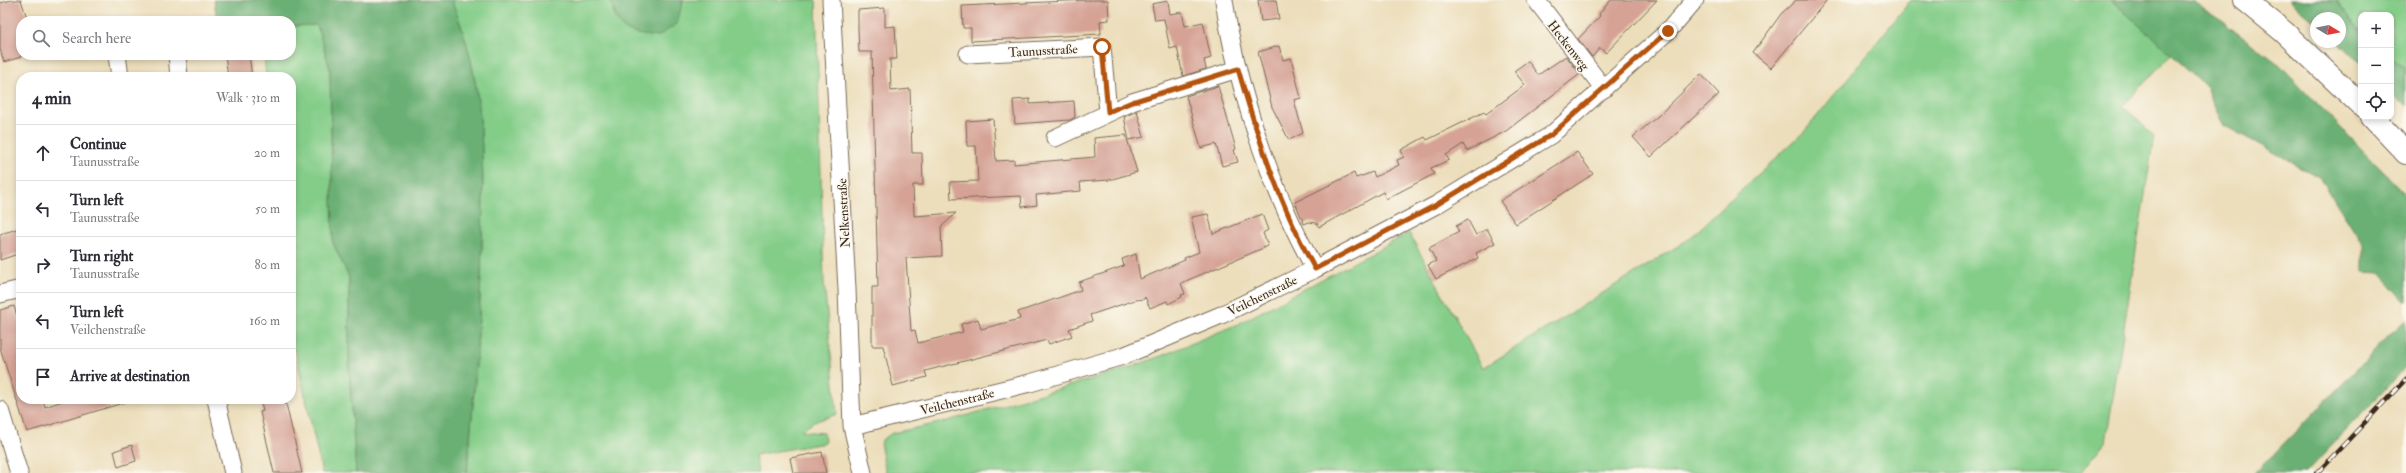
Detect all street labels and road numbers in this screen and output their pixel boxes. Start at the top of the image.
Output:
street label: Heckenweg [1544,17,1593,74]
street label: Taunusstraße [1008,41,1079,61]
street label: Nelkenstraße [834,177,854,248]
street label: Veilchenstraße [1225,272,1301,320]
street label: Veilchenstraße [919,385,996,419]

